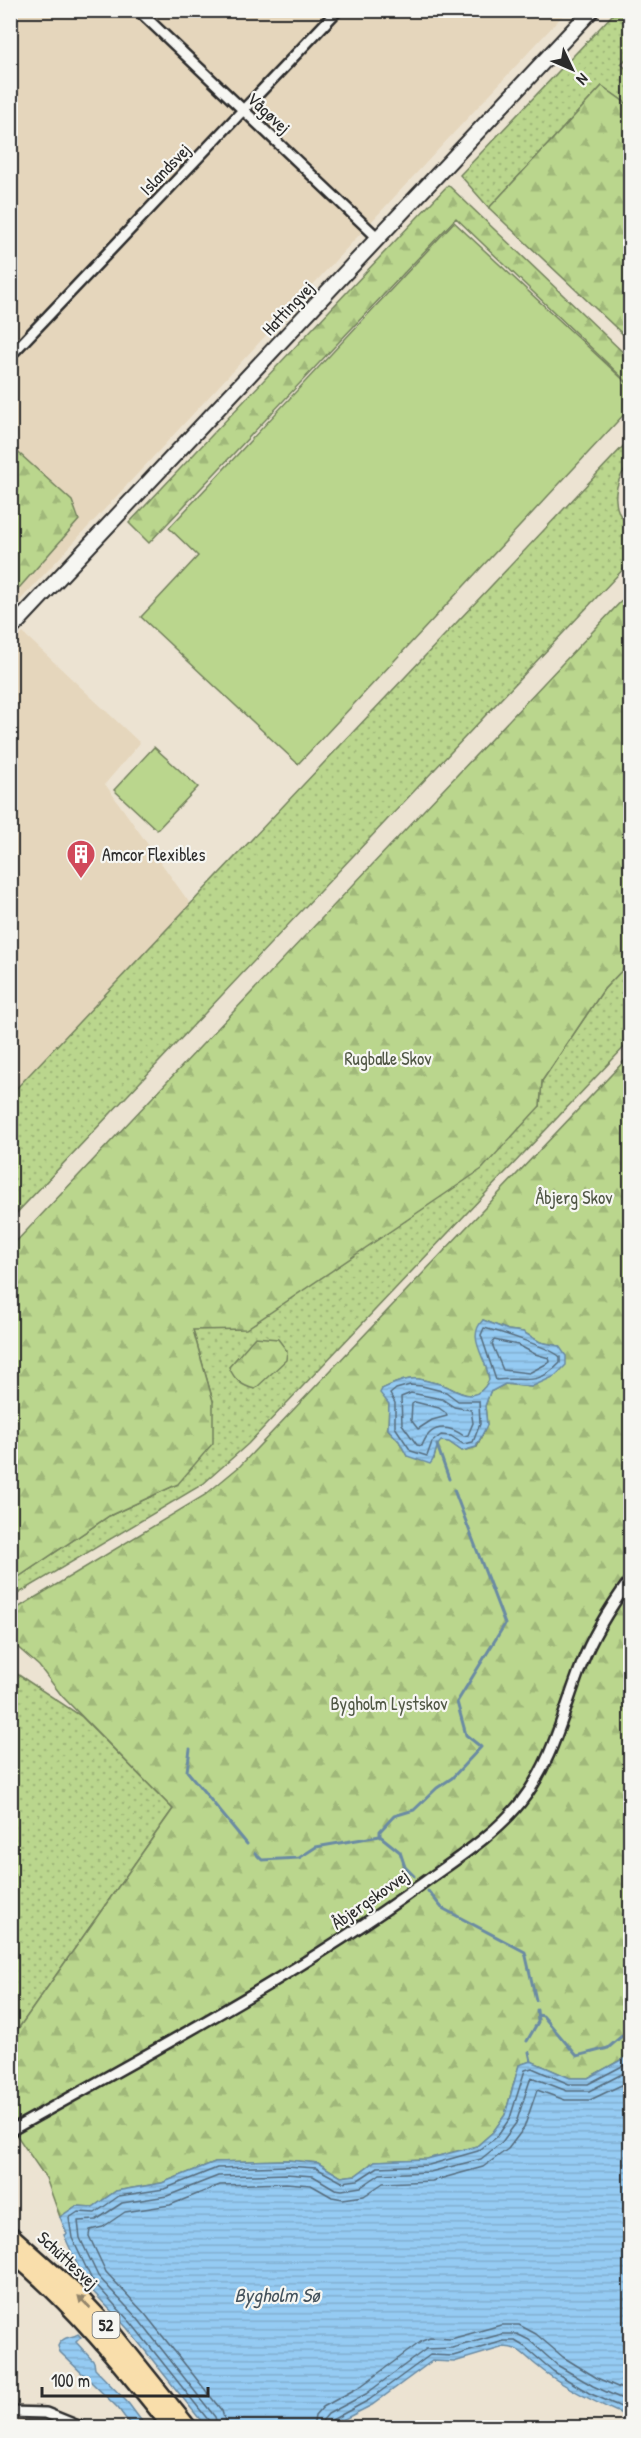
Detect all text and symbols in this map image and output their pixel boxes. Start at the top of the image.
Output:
north arrow [542,39,602,99]
text: N [572,69,594,90]
street label: Vågøvej [242,86,296,140]
street label: Islandsvej [134,137,196,201]
street label: Hattingvej [256,275,320,341]
building icon: Amcor Flexibles [65,838,97,880]
place label: Amcor Flexibles [102,842,205,867]
park label: Rugballe Skov [344,1046,432,1071]
park label: Åbjerg Skov [536,1185,612,1210]
park label: Bygholm Lystskov [330,1691,448,1716]
street label: Åbjergskovvej [326,1863,414,1935]
street label: Schüttesvej [32,2225,104,2295]
water label: Bygholm Sø [234,2281,321,2309]
one-way arrow [78,2295,92,2309]
road number: 52 [92,2312,120,2338]
scale bar [42,2360,208,2398]
text: 100 m [51,2368,90,2393]

